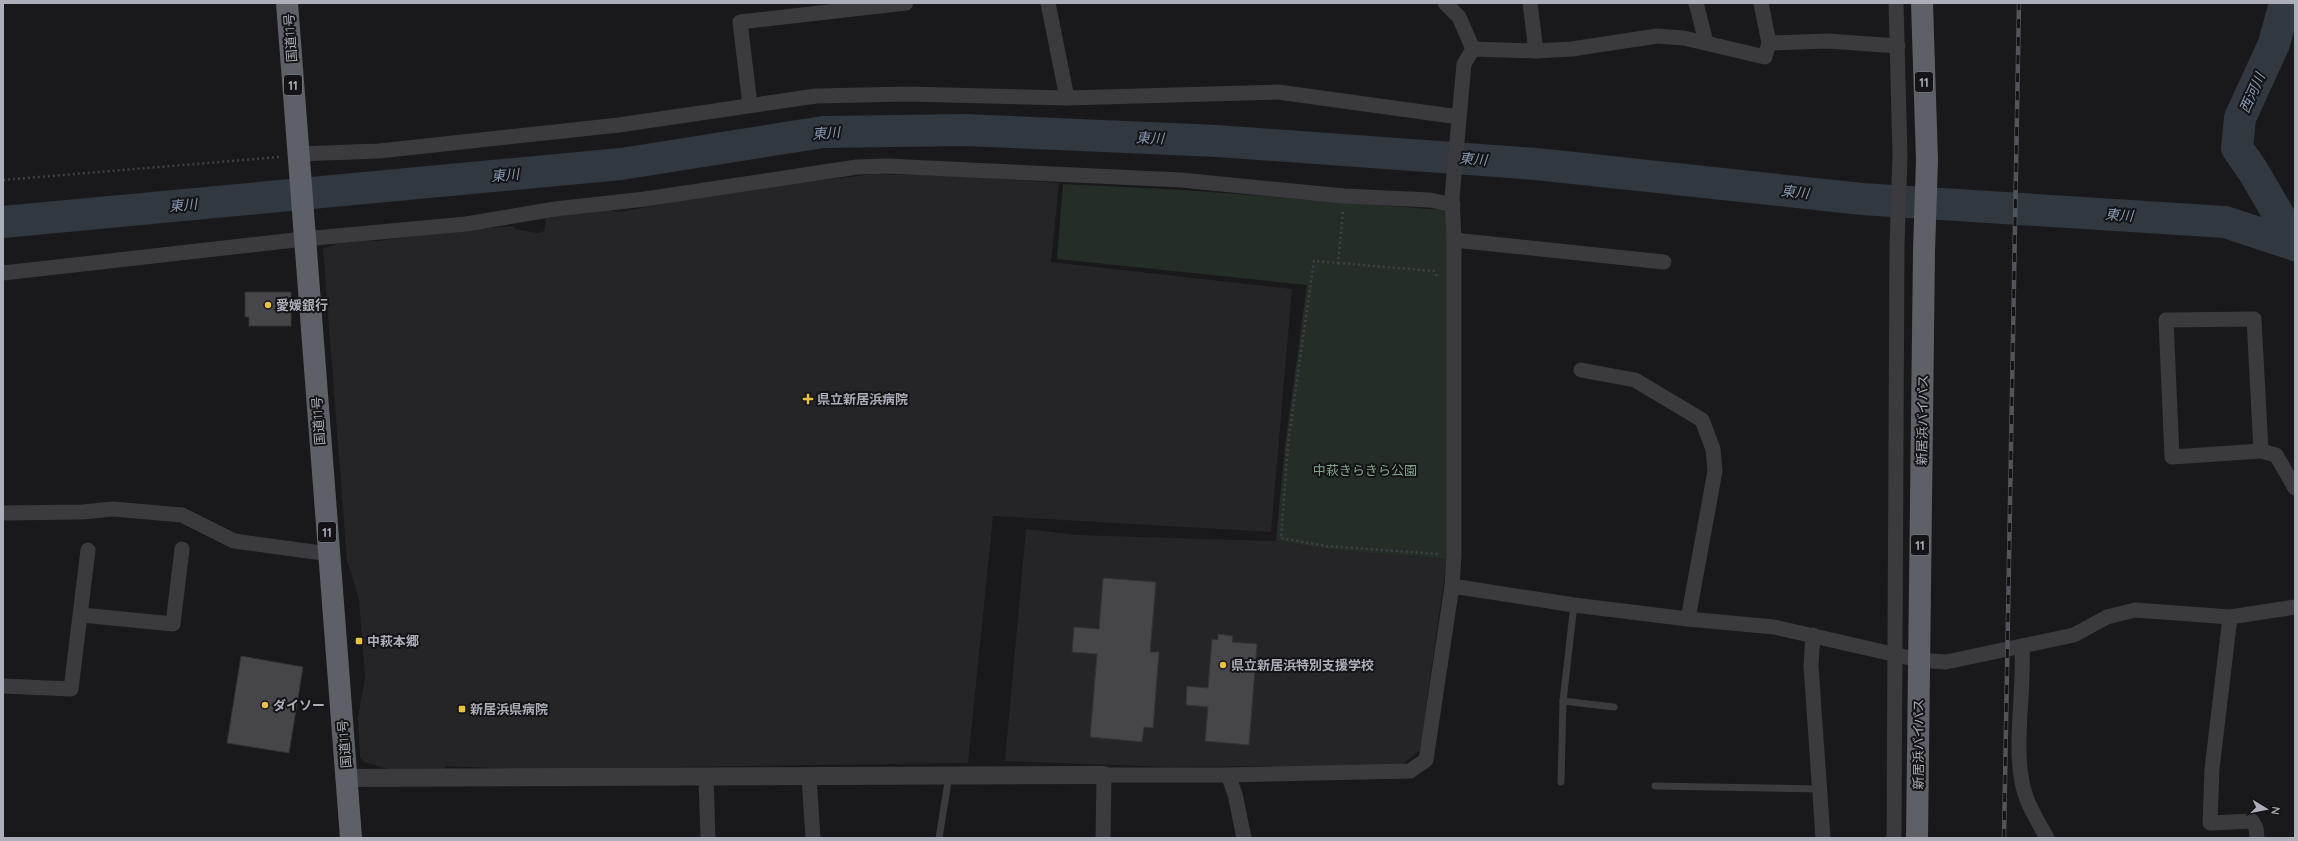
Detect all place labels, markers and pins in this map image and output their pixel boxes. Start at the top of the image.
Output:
place label: 愛媛銀行 [276,297,328,313]
marker: 愛媛銀行 [263,300,273,310]
place label: 県立新居浜病院 [817,391,908,407]
marker: 県立新居浜病院 [802,393,814,405]
place label: 中萩本郷 [367,633,419,649]
marker: 中萩本郷 [354,636,364,646]
place label: 県立新居浜特別支援学校 [1231,657,1374,673]
marker: 県立新居浜特別支援学校 [1218,660,1228,670]
place label: ダイソー [273,697,325,713]
marker: ダイソー [260,700,270,710]
place label: 新居浜県病院 [470,701,548,717]
marker: 新居浜県病院 [457,704,467,714]

